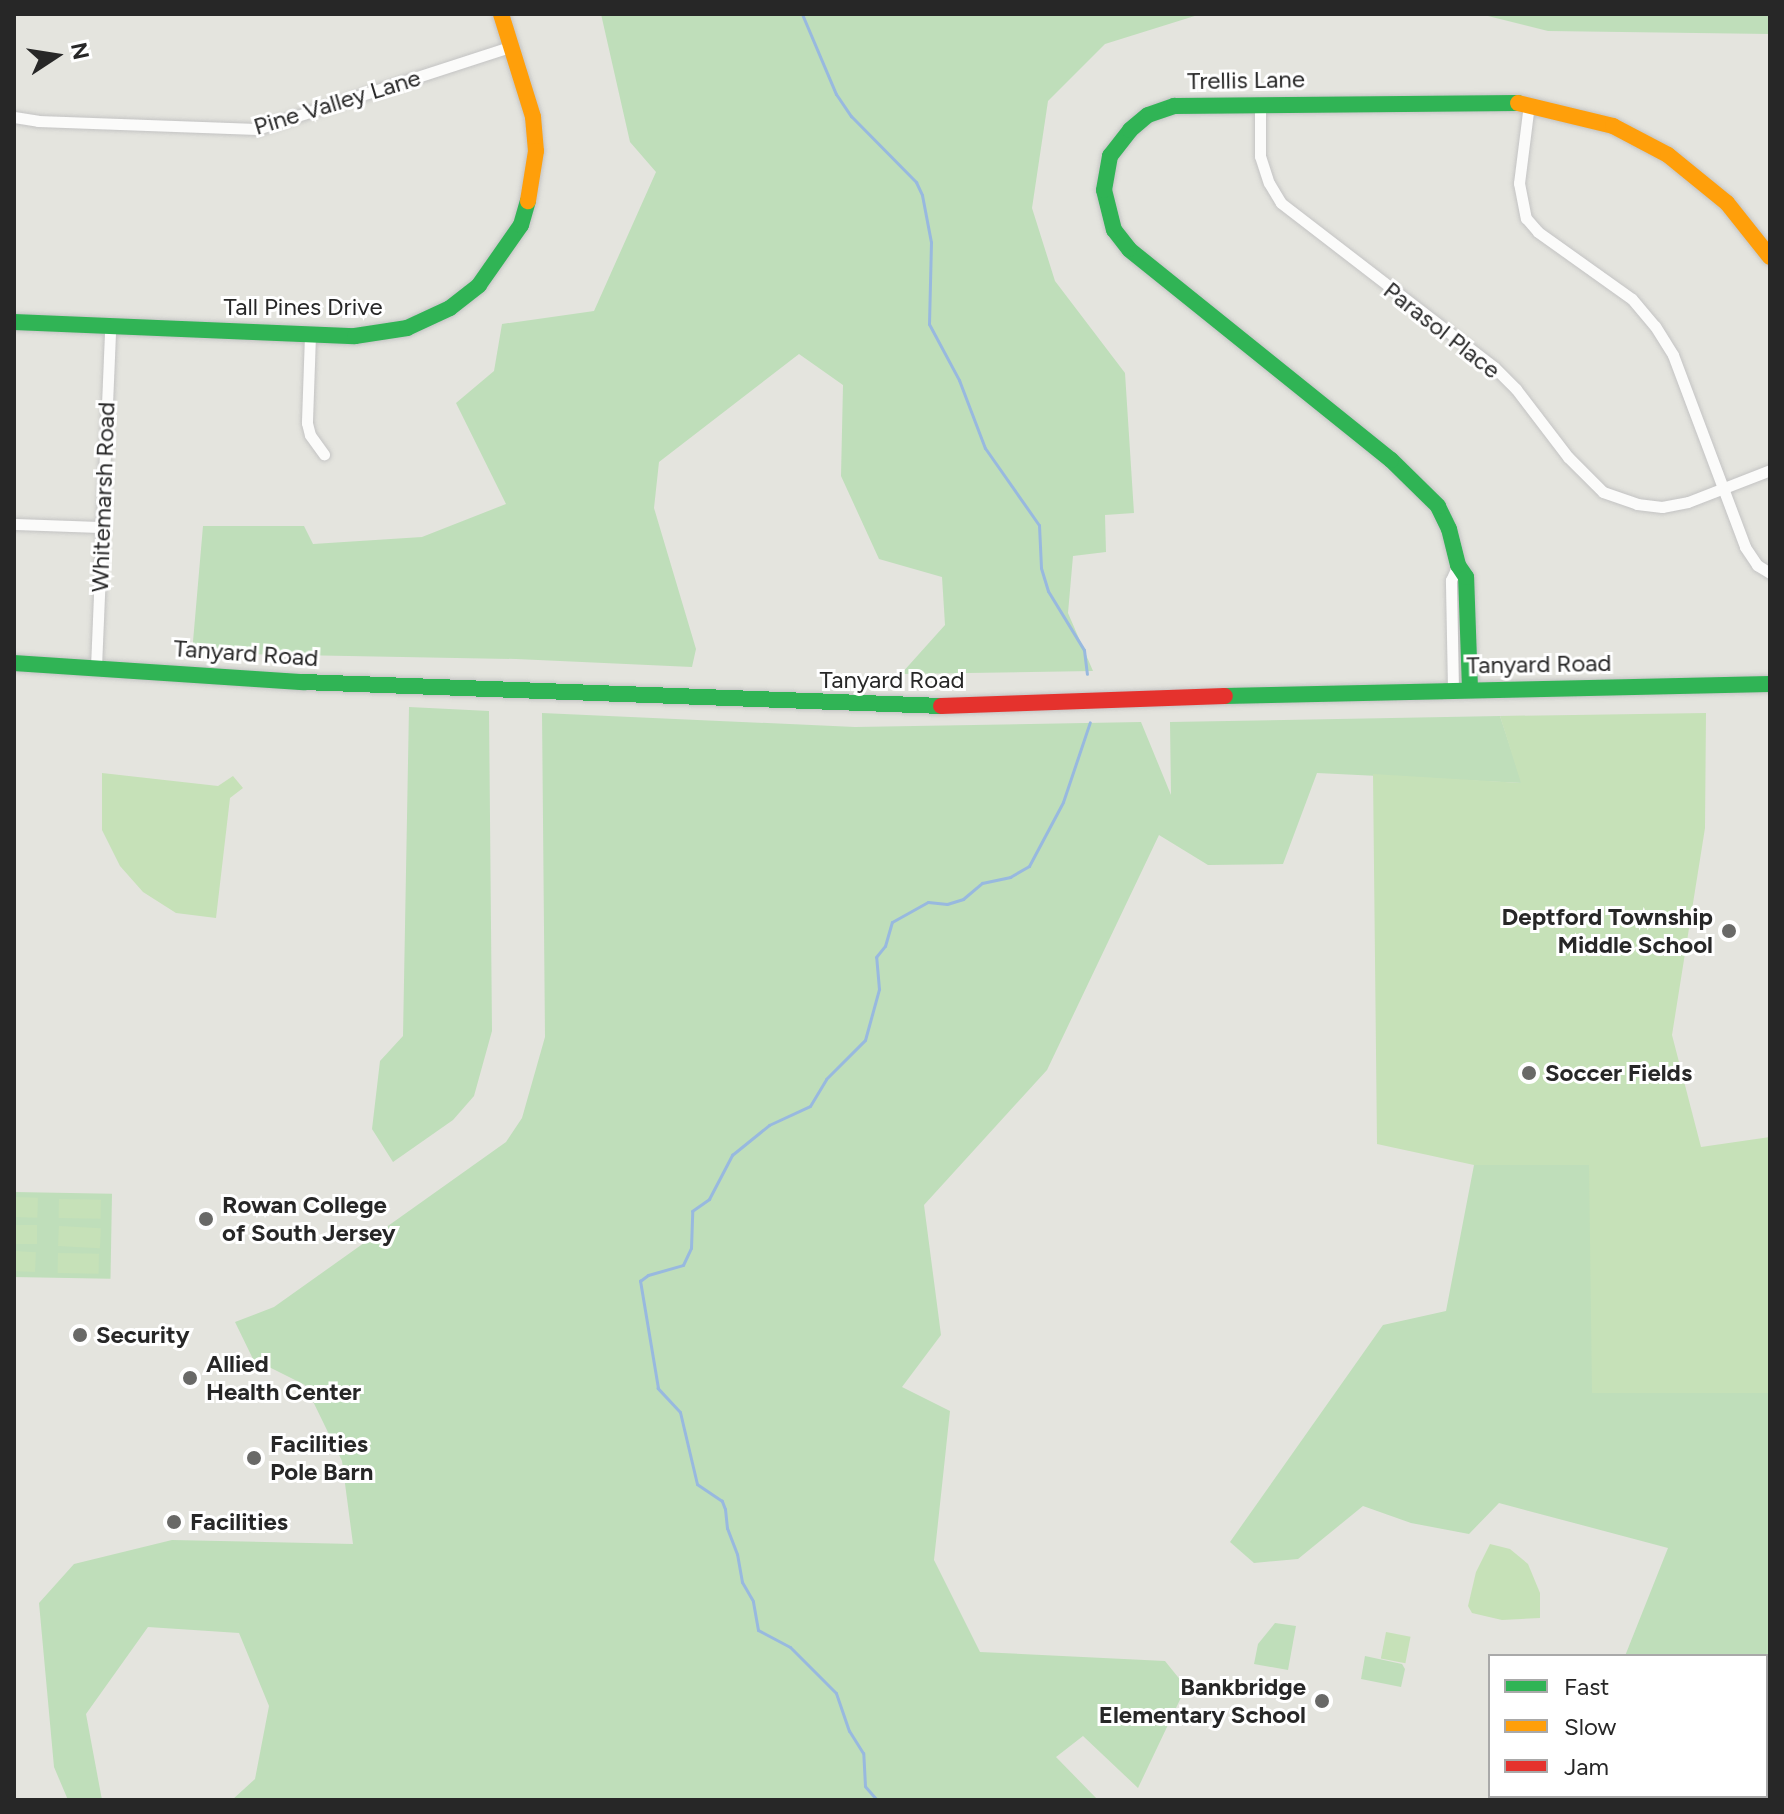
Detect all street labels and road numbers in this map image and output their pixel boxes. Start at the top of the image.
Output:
street label: Pine Valley Lane [250,63,424,141]
street label: Trellis Lane [1187,65,1305,95]
street label: Parasol Place [1378,276,1506,384]
street label: Tall Pines Drive [223,293,383,321]
street label: Whitemarsh Road [85,401,121,593]
street label: Tanyard Road [173,634,319,672]
street label: Tanyard Road [1466,648,1612,680]
street label: Tanyard Road [819,666,965,694]

